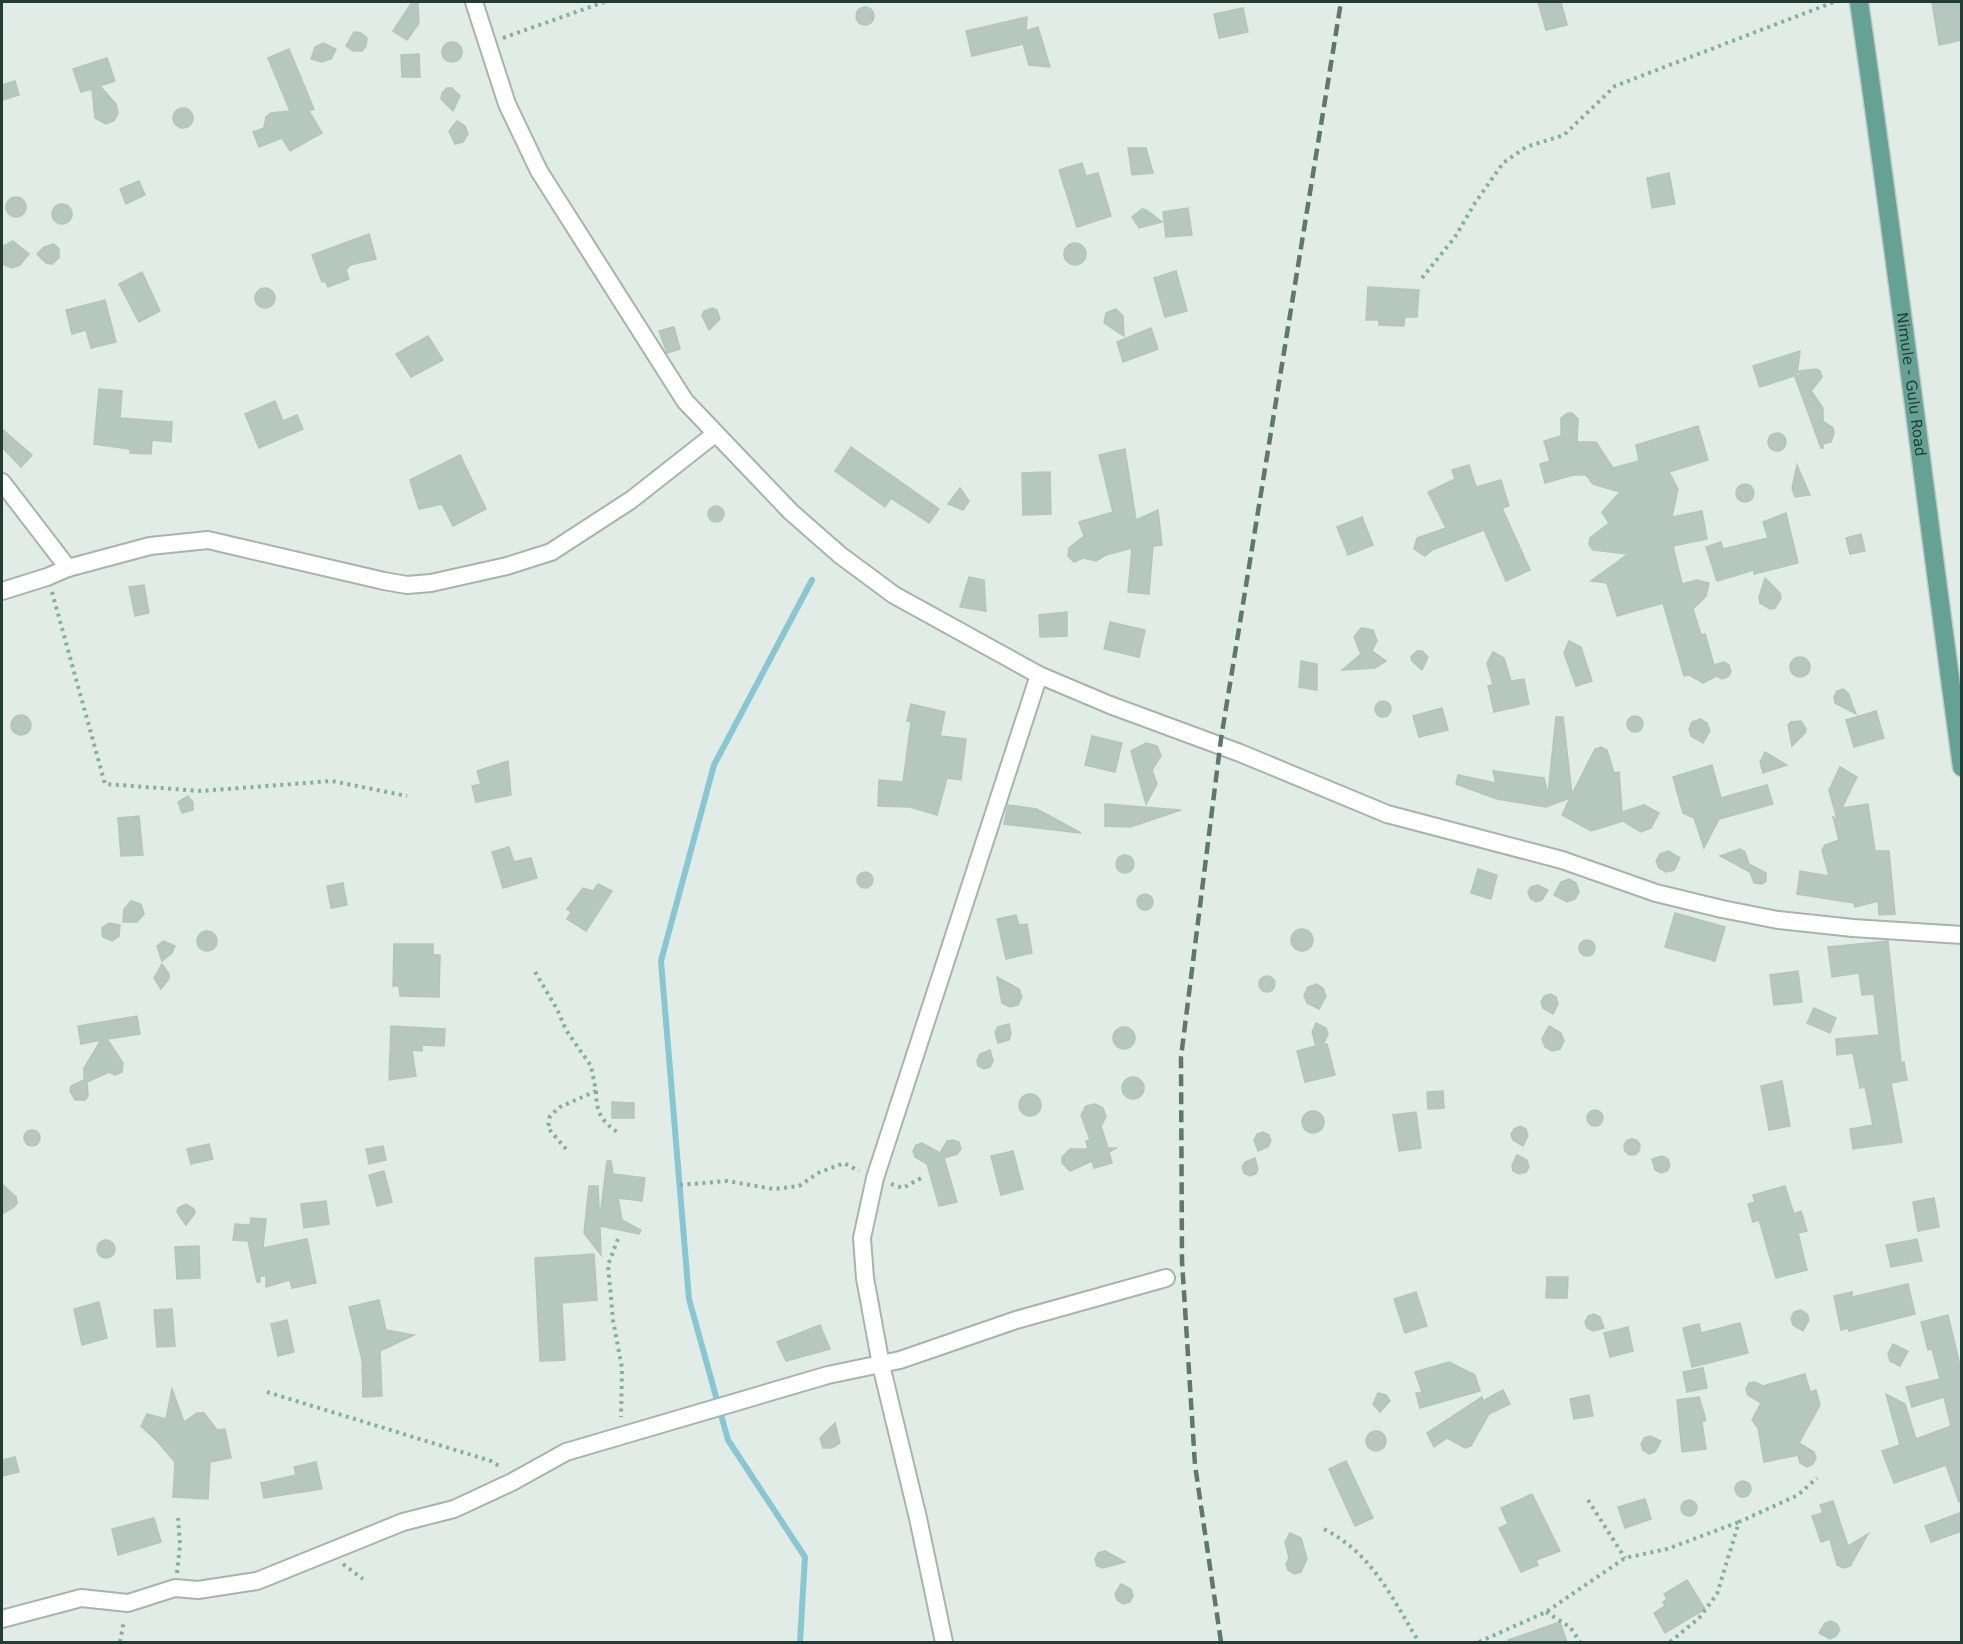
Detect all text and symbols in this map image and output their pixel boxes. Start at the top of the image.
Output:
street label: Nimule - Gulu Road [1893,311,1930,458]

